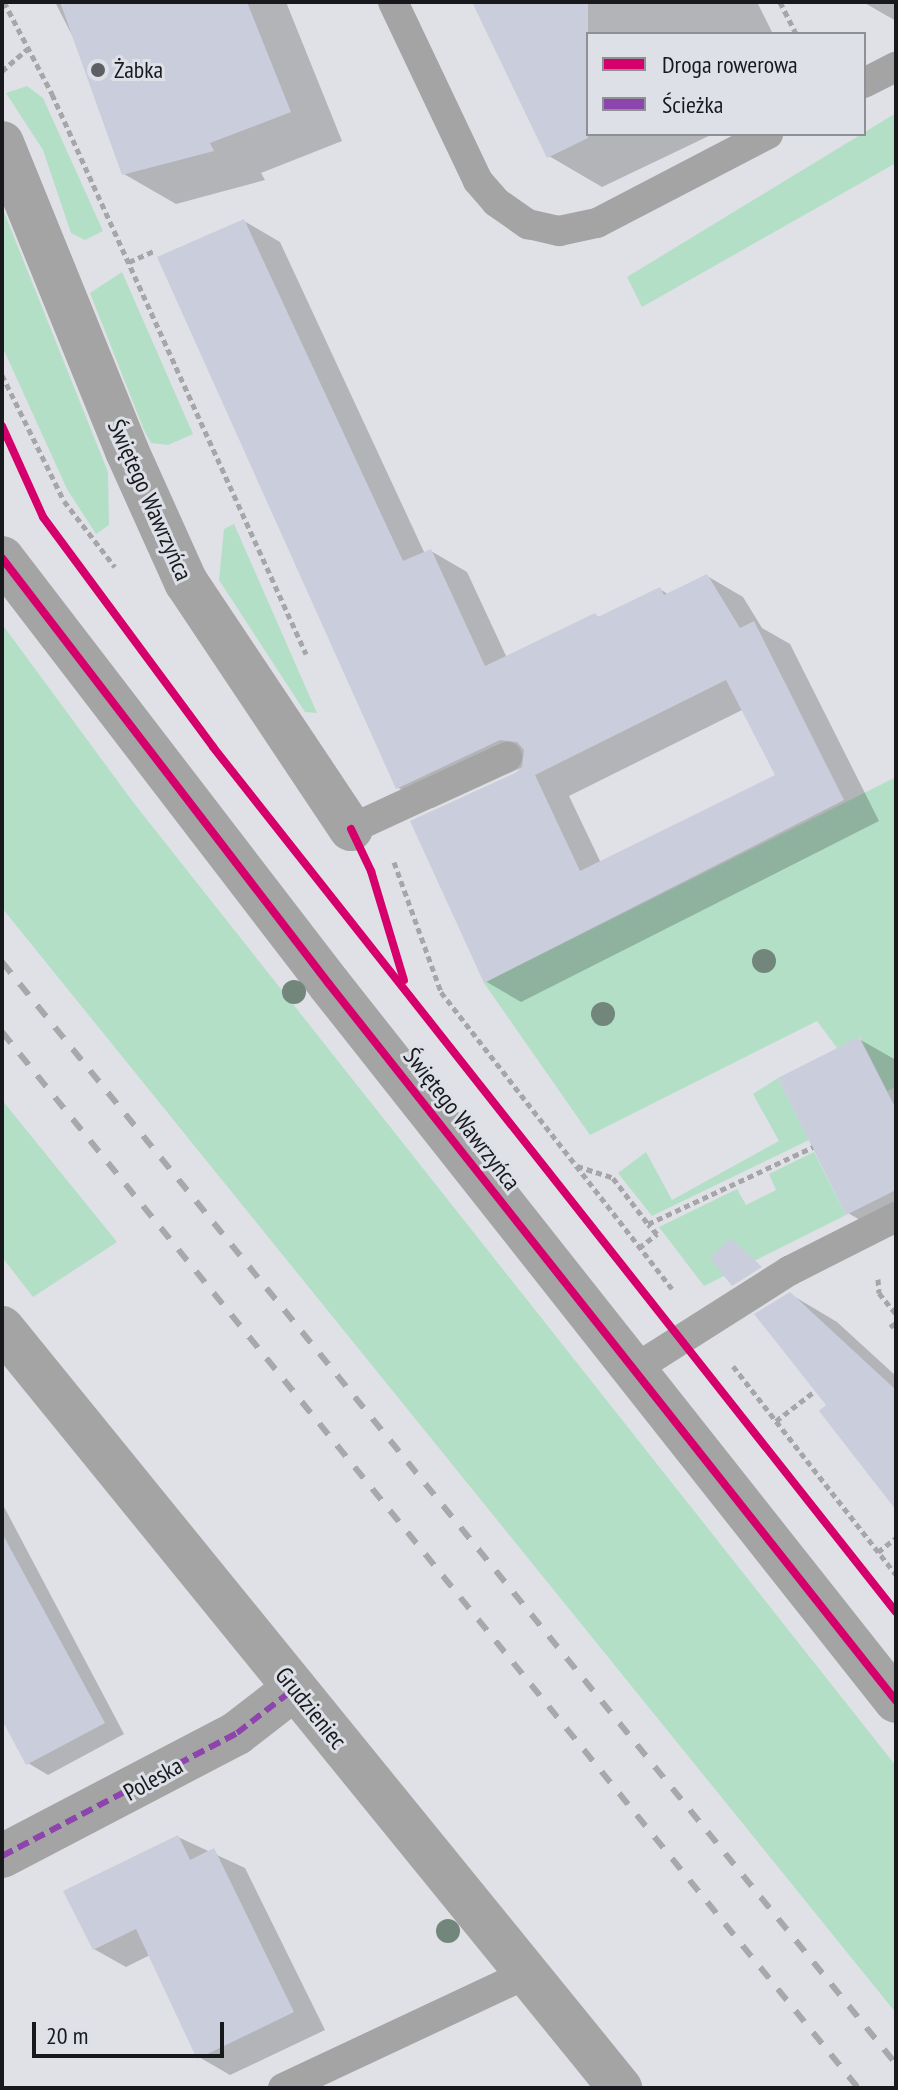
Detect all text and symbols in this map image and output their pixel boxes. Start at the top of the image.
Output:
legend [586,32,866,136]
text: Droga rowerowa [662,49,798,80]
place label: Żabka [114,56,163,84]
marker: Żabka [89,61,107,79]
text: Ścieżka [662,89,723,120]
street label: Świętego Wawrzyńca [102,415,198,585]
street label: Świętego Wawrzyńca [397,1042,527,1196]
street label: Grudzieniec [269,1661,353,1755]
street label: Poleska [118,1751,188,1807]
scale bar [36,2006,228,2056]
text: 20 m [46,2020,88,2051]

